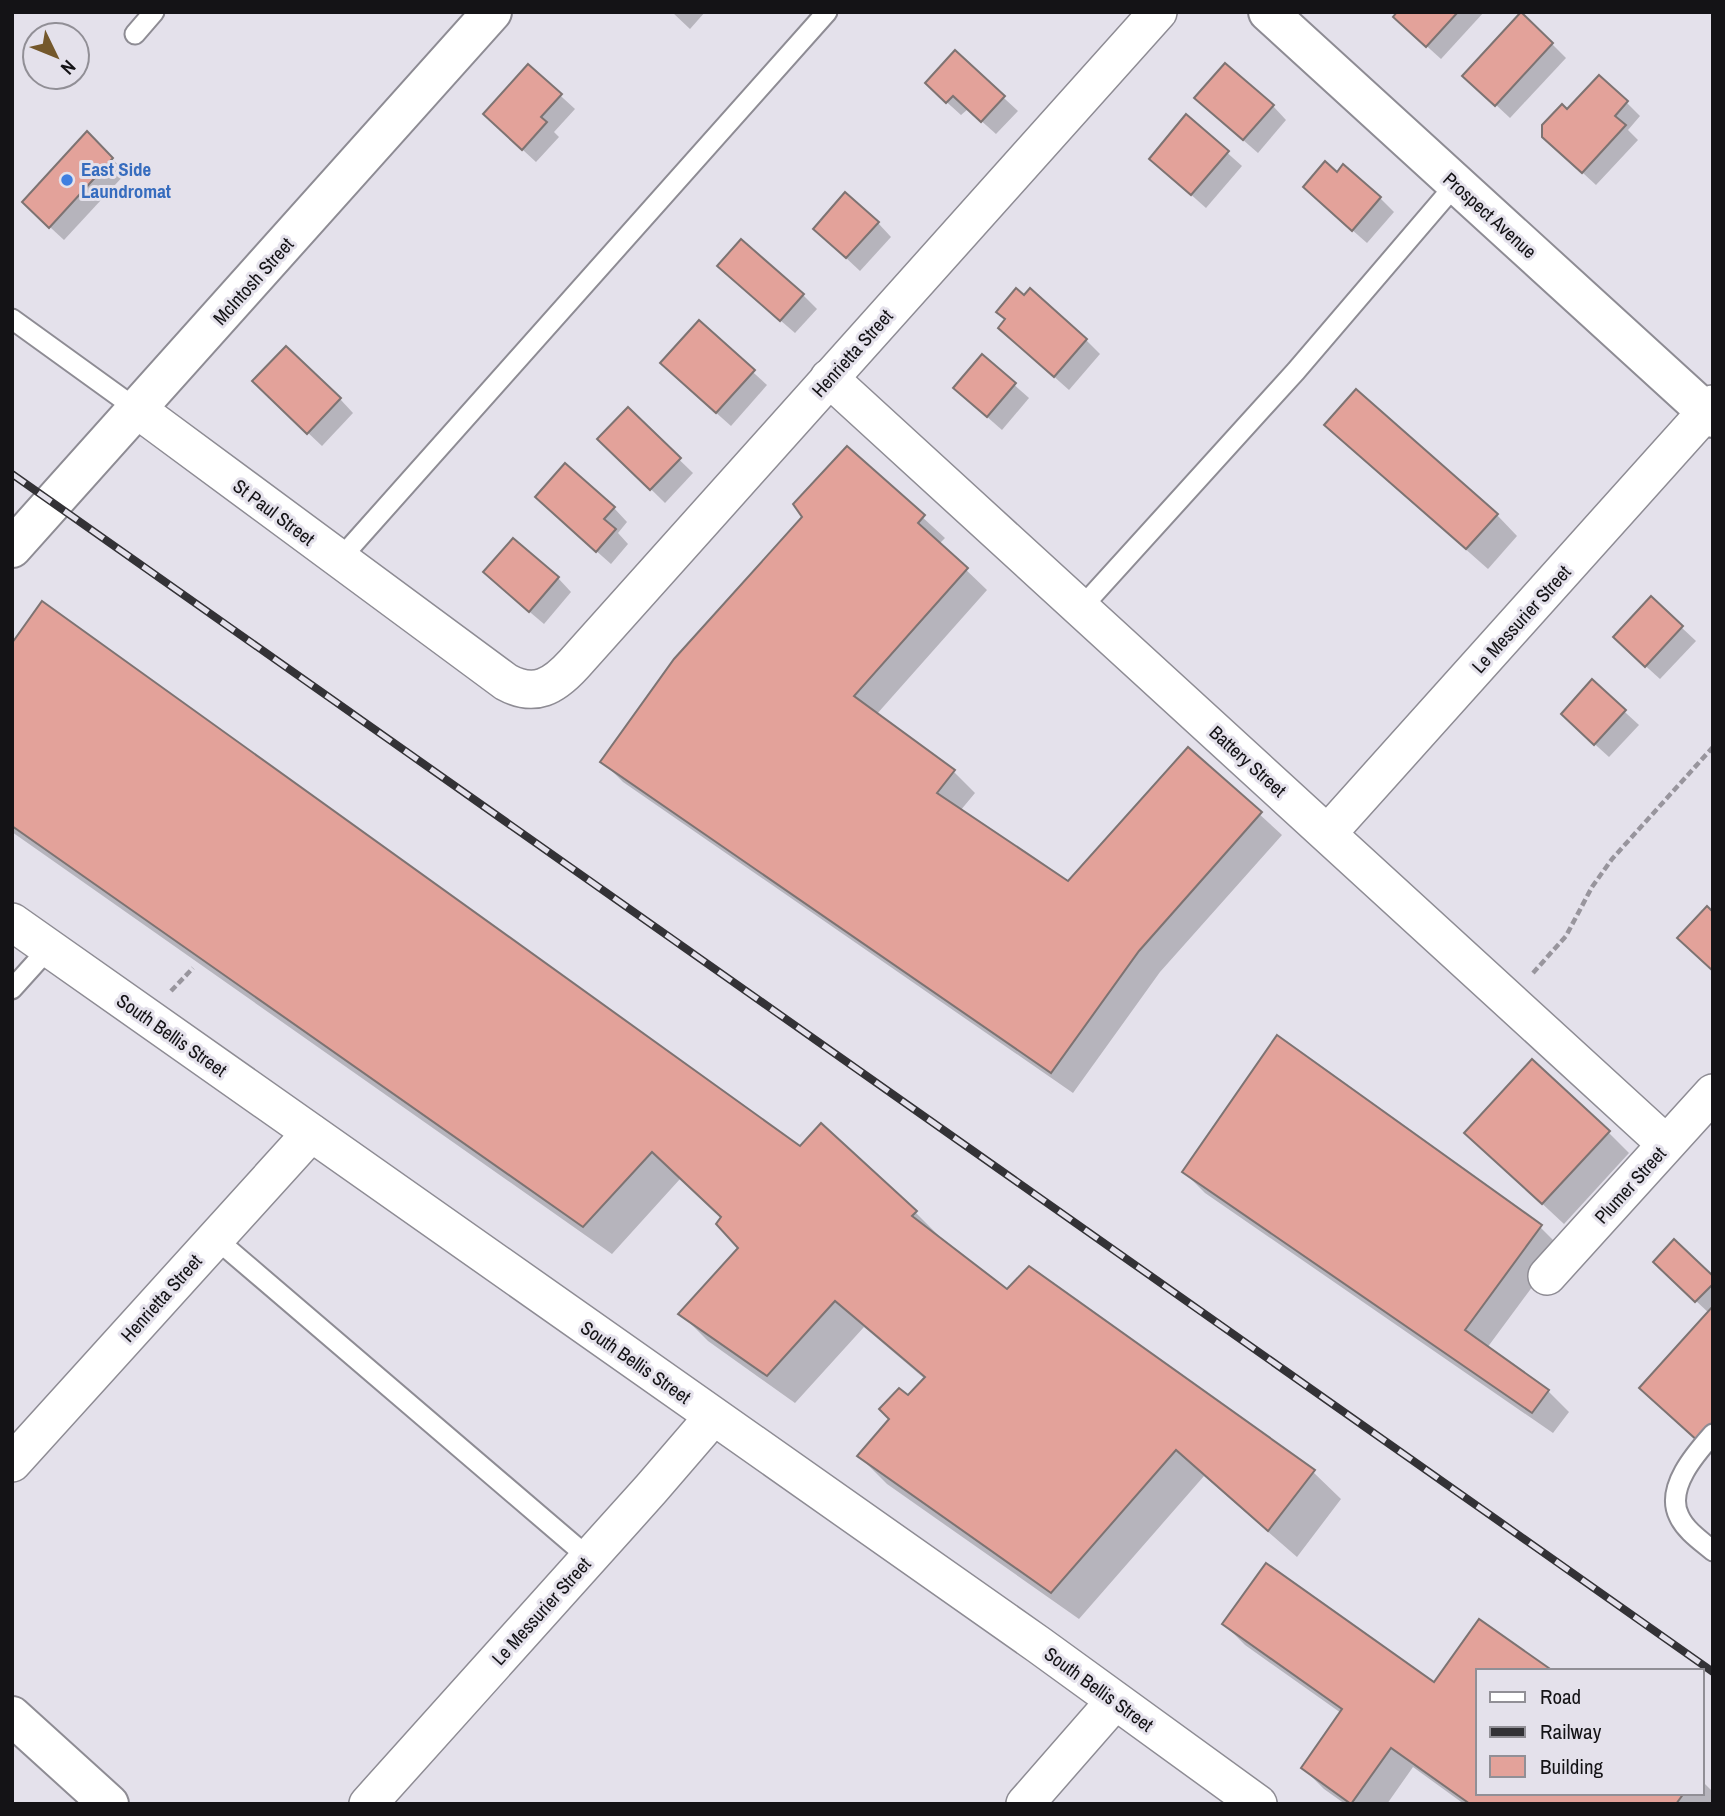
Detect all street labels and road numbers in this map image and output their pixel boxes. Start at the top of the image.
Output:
street label: Prospect Avenue [1438,166,1542,264]
street label: McIntosh Street [207,231,300,330]
street label: Henrietta Street [806,303,899,403]
street label: St Paul Street [228,473,321,552]
street label: Le Messurier Street [1466,559,1577,679]
street label: Battery Street [1204,719,1293,803]
street label: South Bellis Street [112,987,233,1083]
street label: Plumer Street [1588,1140,1672,1229]
street label: Henrietta Street [115,1248,208,1348]
street label: South Bellis Street [576,1314,697,1410]
street label: Le Messurier Street [486,1551,597,1671]
street label: South Bellis Street [1039,1641,1159,1738]

